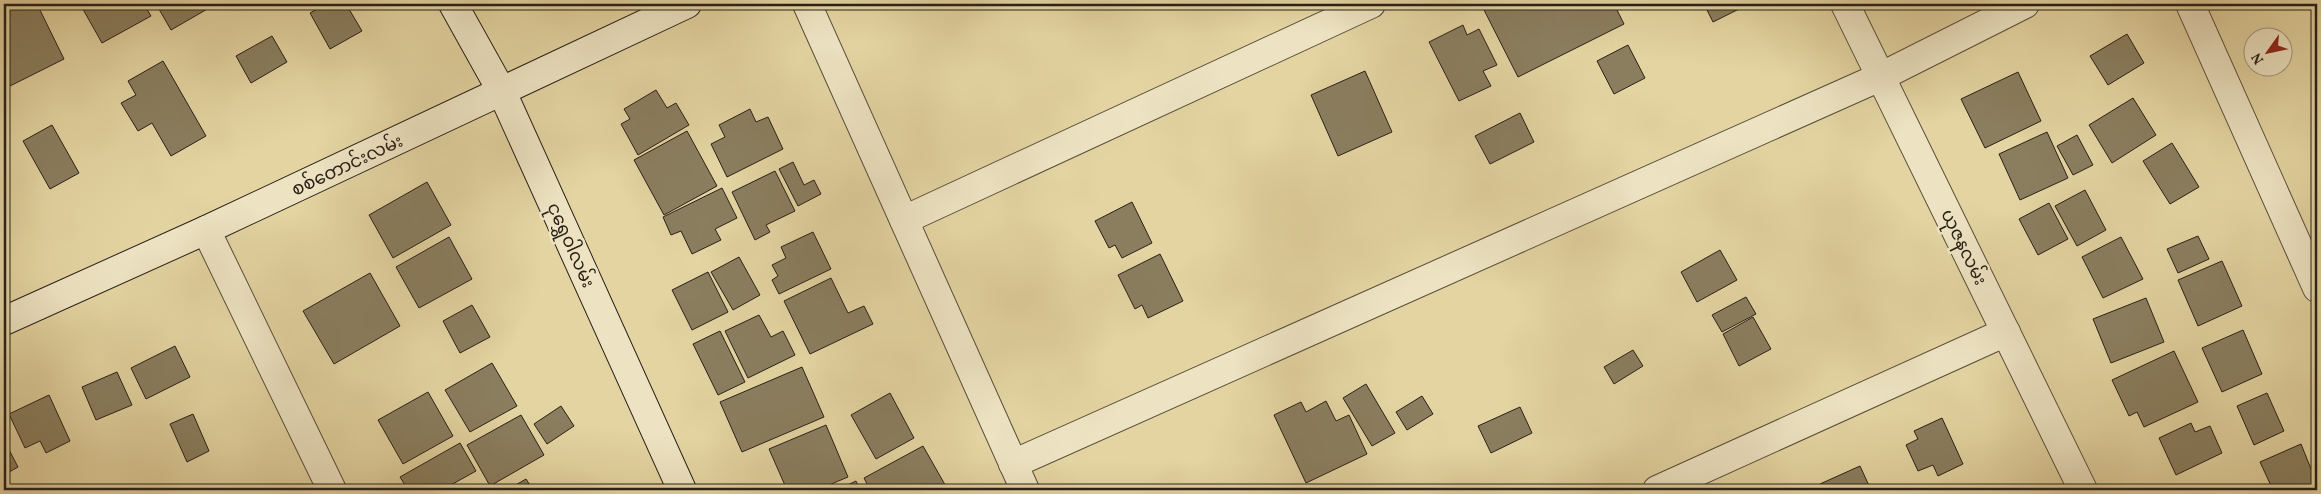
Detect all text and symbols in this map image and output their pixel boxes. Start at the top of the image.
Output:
north arrow [2244,28,2294,78]
text: N [2248,49,2269,68]
street label: စစ်တောင်းလမ်း [287,128,407,203]
street label: ငုရွှေဝါလမ်း [539,198,601,293]
street label: ယုဇနလမ်း [1933,205,1994,290]

